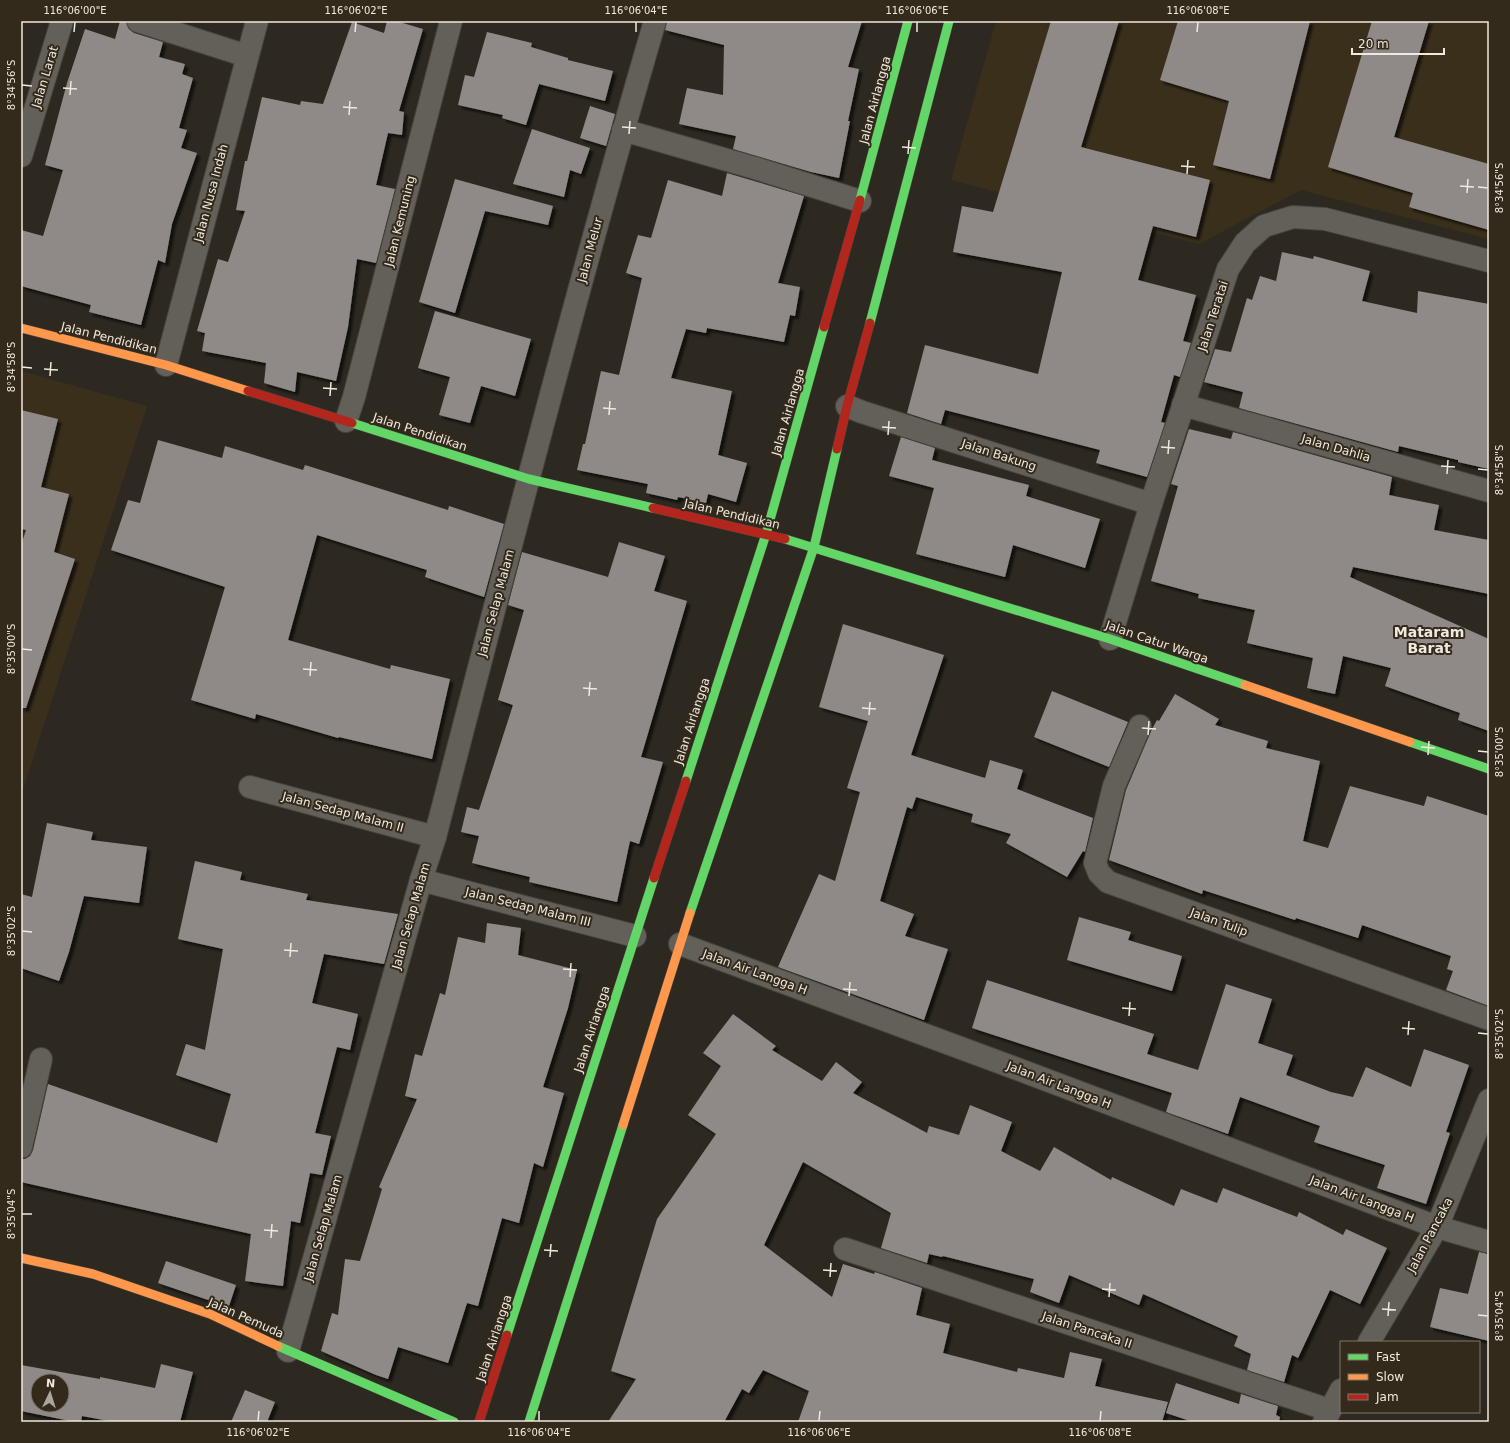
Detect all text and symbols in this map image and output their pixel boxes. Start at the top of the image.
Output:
text: 116°06'00"E [43,5,107,16]
text: 116°06'02"E [324,5,388,16]
text: 116°06'04"E [604,5,668,16]
text: 116°06'06"E [885,5,949,16]
text: 116°06'08"E [1166,5,1230,16]
scale bar [1352,30,1444,56]
text: 20 m [1358,37,1389,51]
street label: Jalan Larat [29,44,61,111]
street label: Jalan Airlangga [856,55,893,146]
text: 8°34'56"S [6,60,17,110]
street label: Jalan Nusa Indah [191,143,231,244]
text: 8°34'56"S [1494,163,1505,213]
street label: Jalan Kemuning [382,174,418,269]
street label: Jalan Melur [574,216,605,285]
street label: Jalan Teratai [1195,279,1231,354]
street label: Jalan Pendidikan [59,319,158,357]
text: 8°34'58"S [6,342,17,392]
street label: Jalan Airlangga [769,367,807,458]
street label: Jalan Pendidikan [370,410,469,454]
street label: Jalan Dahlia [1299,431,1372,465]
street label: Jalan Bakung [959,436,1038,474]
text: 8°34'58"S [1494,445,1505,495]
street label: Jalan Pendidikan [682,496,782,532]
street label: Jalan Selap Malam [475,548,517,659]
street label: Jalan Catur Warga [1103,617,1210,666]
text: 8°35'00"S [6,624,17,674]
district label: Mataram Barat [1394,624,1464,656]
street label: Jalan Airlangga [671,676,713,767]
text: 8°35'00"S [1494,727,1505,777]
street label: Jalan Sedap Malam II [280,789,405,835]
street label: Jalan Selap Malam [389,861,433,972]
street label: Jalan Sedap Malam III [463,884,592,929]
street label: Jalan Tulip [1187,905,1250,939]
text: 8°35'02"S [6,906,17,956]
street label: Jalan Air Langga H [700,946,809,997]
street label: Jalan Airlangga [571,984,613,1075]
text: 8°35'02"S [1494,1009,1505,1059]
street label: Jalan Air Langga H [1004,1058,1113,1111]
street label: Jalan Air Langga H [1307,1172,1416,1225]
street label: Jalan Selap Malam [301,1173,345,1284]
text: 8°35'04"S [6,1189,17,1239]
street label: Jalan Pancaka [1404,1195,1456,1276]
text: 8°35'04"S [1494,1291,1505,1341]
street label: Jalan Airlangga [473,1293,515,1384]
street label: Jalan Pemuda [205,1295,286,1341]
street label: Jalan Pancaka II [1039,1309,1134,1351]
legend [1340,1341,1480,1413]
text: Fast [1376,1350,1400,1364]
text: Slow [1376,1370,1404,1384]
north arrow [30,1373,70,1413]
text: N [46,1377,56,1390]
text: Jam [1375,1390,1399,1404]
text: 116°06'02"E [226,1427,290,1438]
text: 116°06'04"E [507,1427,571,1438]
text: 116°06'06"E [787,1427,851,1438]
text: 116°06'08"E [1068,1427,1132,1438]

